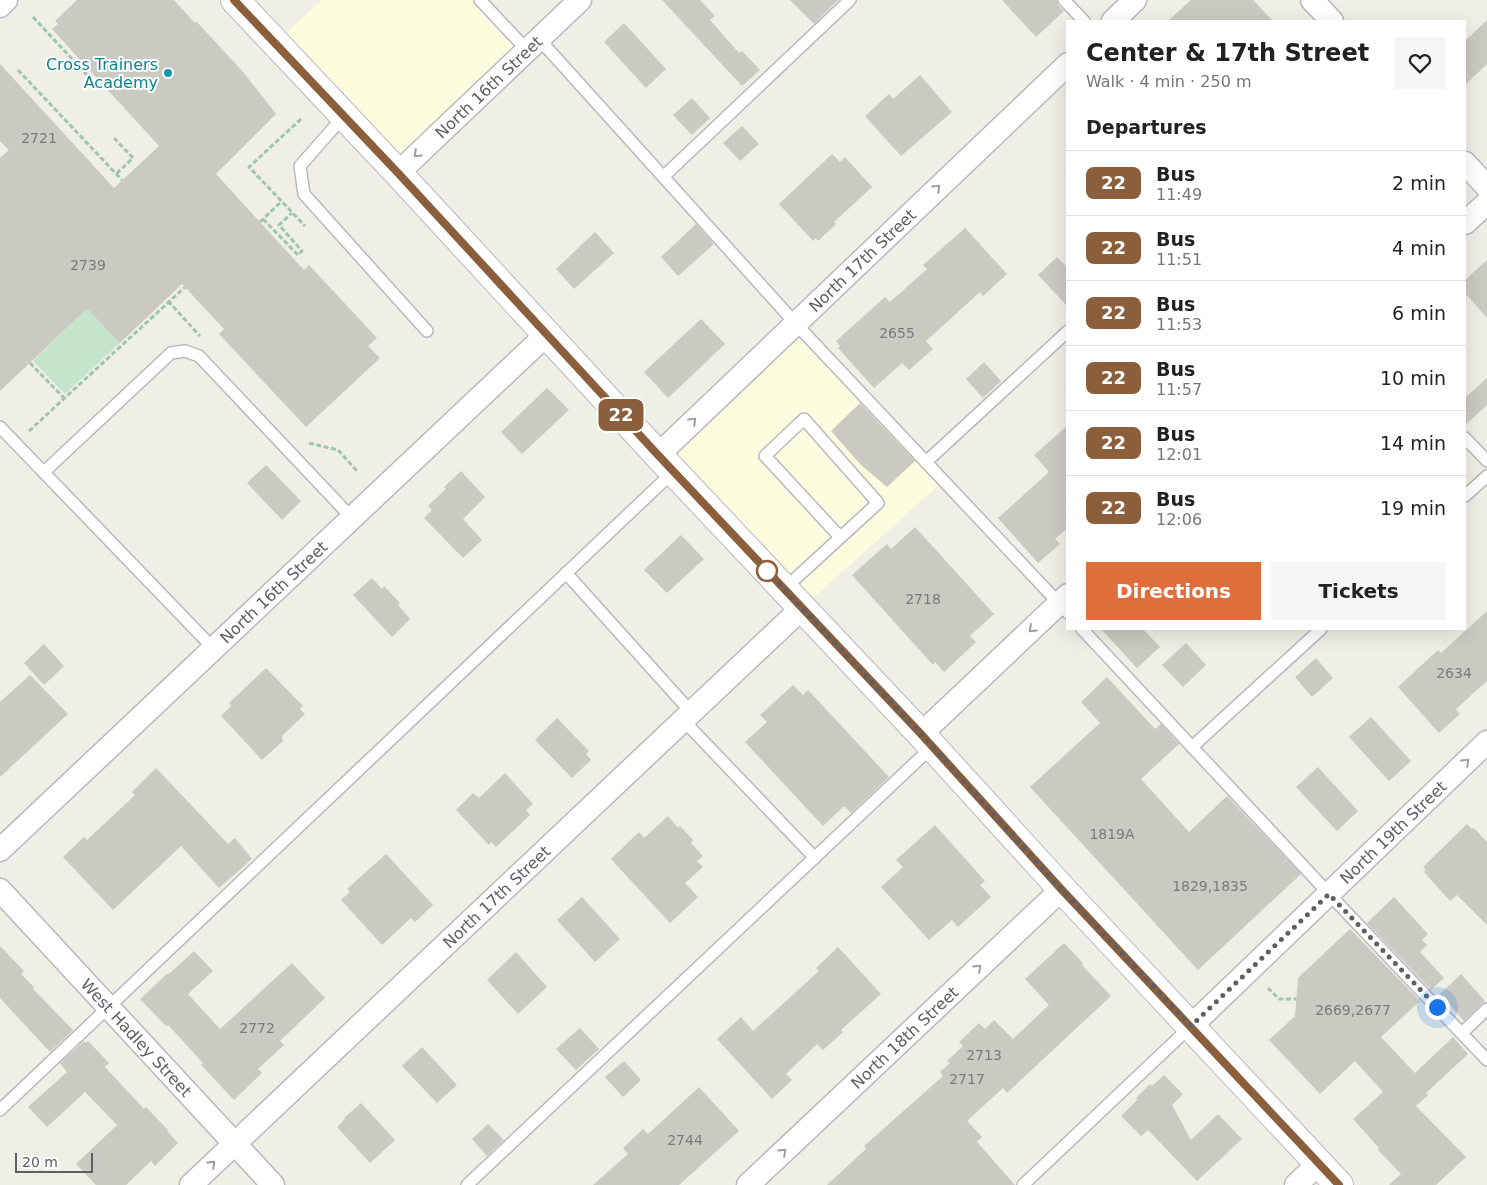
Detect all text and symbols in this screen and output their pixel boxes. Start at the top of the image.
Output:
street label: North 16th Street [431,32,546,142]
button: heart [1394,37,1446,89]
text: Center & 17th Street [1086,39,1369,67]
place label: Cross Trainers Academy [46,55,158,92]
marker: Cross Trainers Academy [162,67,174,79]
text: Walk · 4 min · 250 m [1086,72,1251,91]
text: Departures [1086,116,1207,138]
house number: 2721 [21,130,57,146]
one-way arrow [414,148,423,157]
text: Bus [1156,163,1195,185]
text: 22 [1101,172,1126,193]
text: 2 min [1392,172,1446,194]
one-way arrow [932,185,941,194]
text: 11:49 [1156,185,1202,204]
street label: North 17th Street [805,205,919,316]
text: Bus [1156,228,1195,250]
text: 22 [1101,237,1126,258]
text: 4 min [1392,237,1446,259]
text: 11:51 [1156,250,1202,269]
house number: 2739 [70,257,106,273]
text: Bus [1156,293,1195,315]
text: 22 [1101,302,1126,323]
text: 6 min [1392,302,1446,324]
text: 11:53 [1156,315,1202,334]
house number: 2655 [879,325,915,341]
text: Bus [1156,358,1195,380]
text: 22 [1101,367,1126,388]
text: 10 min [1380,367,1446,389]
text: 11:57 [1156,380,1202,399]
line badge: 22 [598,399,644,431]
text: 22 [608,404,634,425]
one-way arrow [687,418,696,427]
text: Bus [1156,423,1195,445]
text: 22 [1101,432,1126,453]
text: 14 min [1380,432,1446,454]
text: 12:01 [1156,445,1202,464]
text: Bus [1156,488,1195,510]
text: 22 [1101,497,1126,518]
text: 19 min [1380,497,1446,519]
text: 12:06 [1156,510,1202,529]
street label: North 16th Street [216,537,331,647]
unlabelled marker [756,560,778,582]
button: Directions [1086,562,1261,620]
button: Tickets [1271,562,1446,620]
house number: 2718 [905,591,941,607]
one-way arrow [1029,623,1038,632]
house number: 2634 [1436,665,1472,681]
one-way arrow [1461,759,1470,768]
street label: North 19th Street [1336,777,1450,888]
house number: 1819A [1089,826,1135,842]
street label: North 17th Street [439,842,554,952]
house number: 1829,1835 [1172,878,1248,894]
one-way arrow [973,965,982,974]
street label: West Hadley Street [77,975,196,1100]
street label: North 18th Street [847,982,962,1093]
your location [1425,995,1450,1020]
house number: 2669,2677 [1315,1002,1391,1018]
house number: 2772 [239,1020,275,1036]
house number: 2713 [966,1047,1002,1063]
house number: 2717 [949,1071,985,1087]
house number: 2744 [667,1132,703,1148]
one-way arrow [778,1149,787,1158]
scale bar [15,1150,92,1173]
text: 20 m [22,1154,58,1170]
one-way arrow [207,1161,216,1170]

